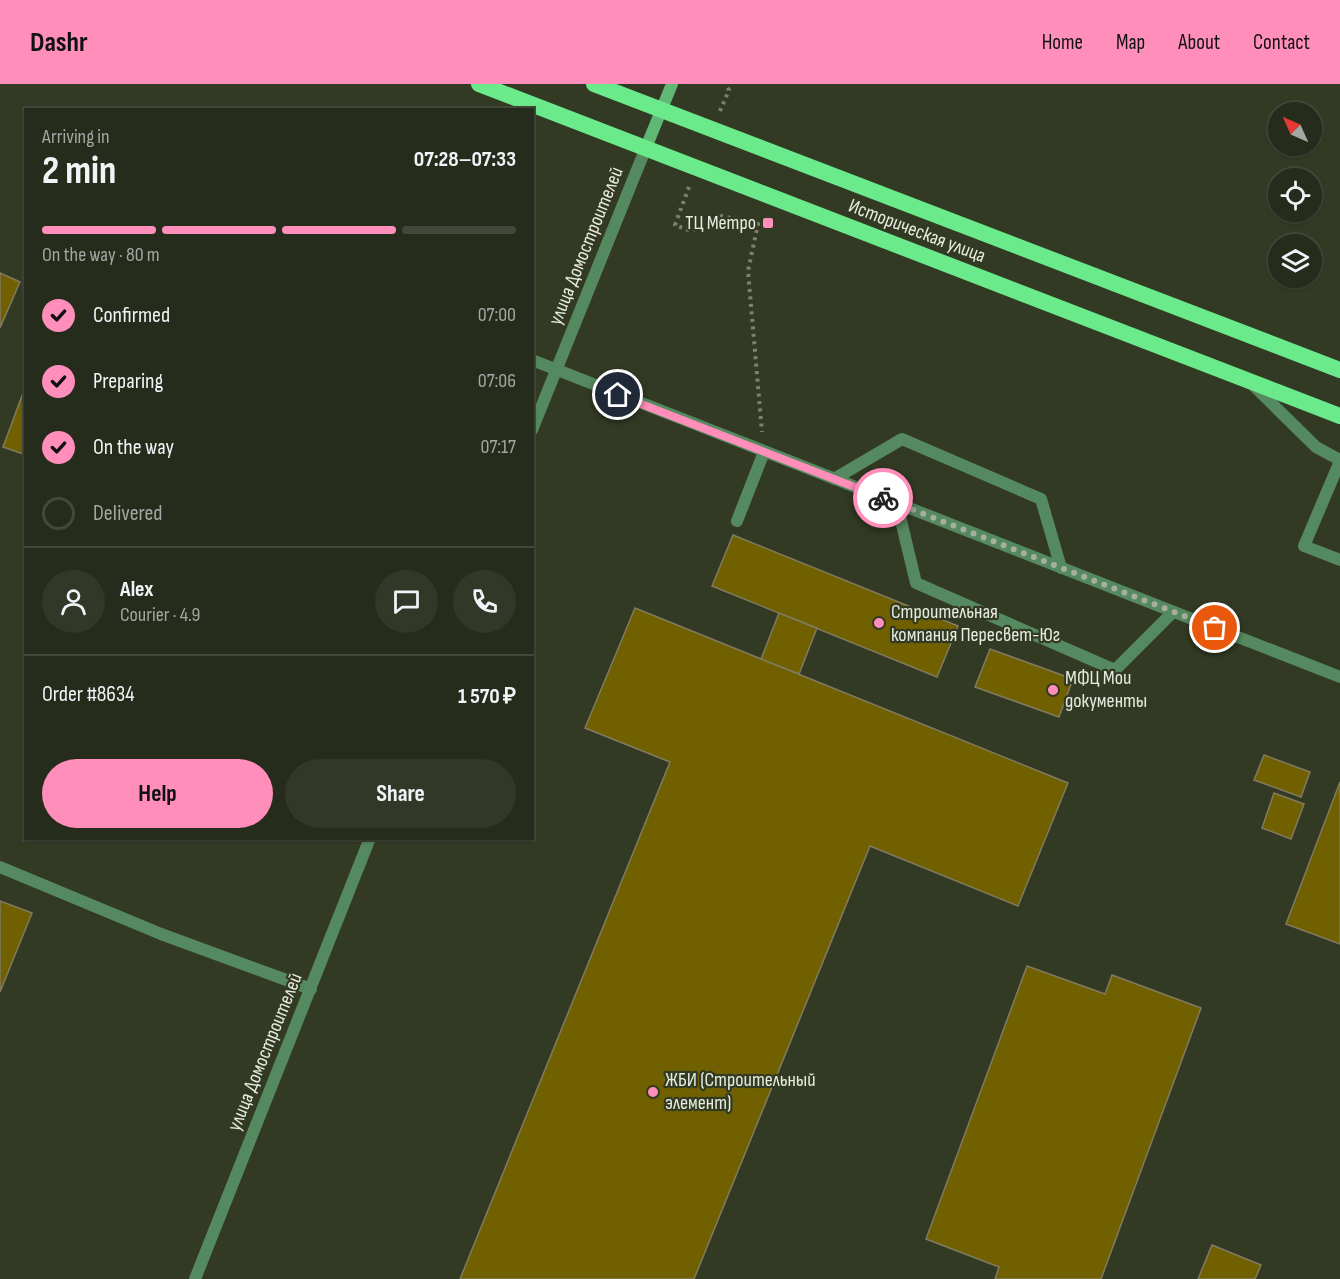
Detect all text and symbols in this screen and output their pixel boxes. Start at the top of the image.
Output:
text: Dashr [30,26,88,59]
text: Home [1042,30,1083,55]
text: Map [1116,30,1145,55]
text: About [1178,30,1220,55]
text: Contact [1253,30,1310,55]
north arrow [1268,102,1322,156]
map controls [1268,102,1322,288]
text: Arriving in [42,125,110,149]
text: 07:28–07:33 [414,146,516,173]
text: 2 min [42,148,116,195]
street label: улица Домостроителей [543,164,629,328]
button: locate [1268,168,1322,222]
street label: Историческая улица [845,194,989,268]
place label: ТЦ Метро [685,211,756,235]
marker: ТЦ Метро [761,216,775,230]
button: layers [1268,234,1322,288]
text: On the way · 80 m [42,243,160,267]
icon: check [42,299,75,332]
text: Confirmed [93,302,170,329]
text: 07:00 [478,303,516,327]
icon: check [42,365,75,398]
text: Preparing [93,368,163,395]
text: 07:06 [478,369,516,393]
pin [592,369,643,420]
icon: home [601,378,634,411]
icon: check [42,431,75,464]
text: On the way [93,434,174,461]
text: 07:17 [481,435,516,459]
courier [853,468,913,528]
icon: bike [867,482,900,515]
text: Delivered [93,500,162,527]
button: person [42,570,105,633]
button: chat [375,570,438,633]
button: phone [453,570,516,633]
text: Alex [120,576,153,603]
place label: Строительная компания Пересвет-Юг [891,600,1060,647]
pin [1189,602,1240,653]
text: Courier · 4.9 [120,603,200,627]
icon: bag [1198,611,1231,644]
marker: Строительная компания Пересвет-Юг [872,616,886,630]
place label: МФЦ Мои документы [1065,666,1147,713]
text: Order #8634 [42,681,134,708]
text: 1 570 ₽ [458,683,516,710]
marker: МФЦ Мои документы [1046,683,1060,697]
button: Help [42,759,273,828]
button: Share [285,759,516,828]
street label: улица Домостроителей [222,970,308,1134]
place label: ЖБИ (Строительный элемент) [665,1068,816,1115]
marker: ЖБИ (Строительный элемент) [646,1085,660,1099]

